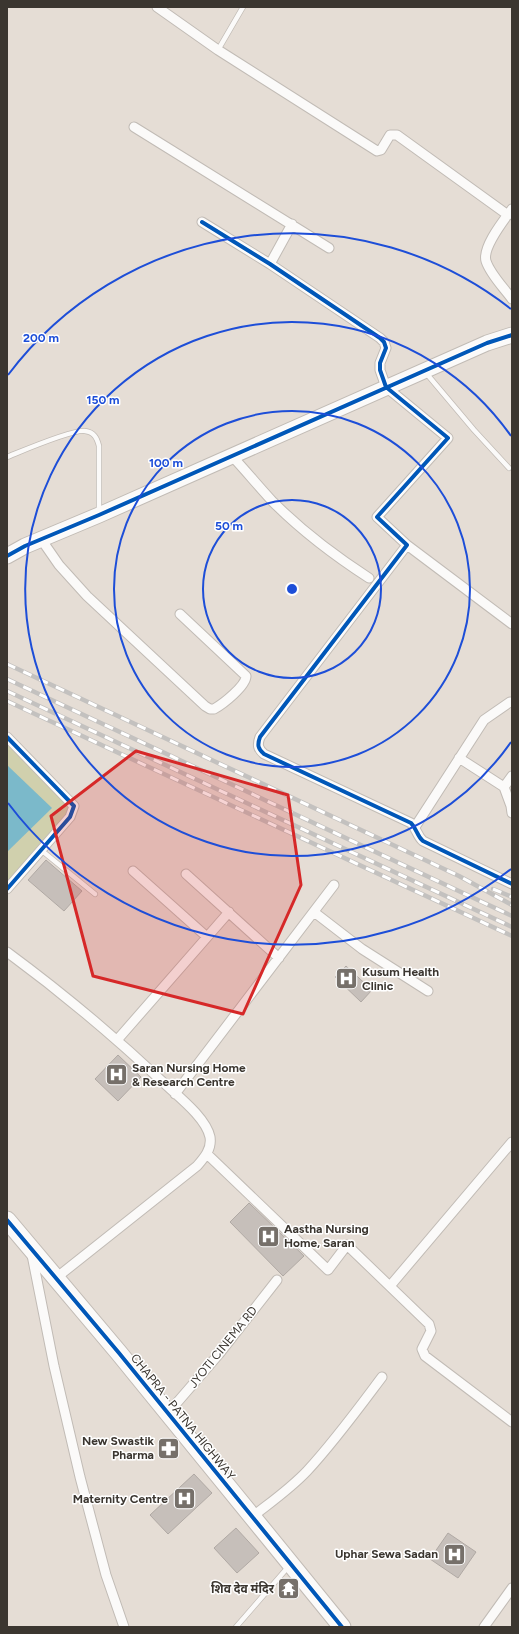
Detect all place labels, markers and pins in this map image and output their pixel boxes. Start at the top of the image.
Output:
centre of rings [285,582,299,596]
place label: Kusum Health Clinic [362,965,439,993]
hospital icon: Kusum Health Clinic [334,966,360,992]
place label: Saran Nursing Home & Research Centre [132,1061,246,1089]
hospital icon: Saran Nursing Home & Research Centre [103,1062,129,1088]
place label: Aastha Nursing Home, Saran [284,1222,369,1250]
hospital icon: Aastha Nursing Home, Saran [256,1223,282,1249]
place label: New Swastik Pharma [82,1434,155,1462]
pharmacy icon: New Swastik Pharma [156,1435,182,1461]
hospital icon: Maternity Centre [171,1486,197,1512]
place label: Maternity Centre [73,1492,168,1506]
hospital icon: Uphar Sewa Sadan [441,1541,467,1567]
place label: Uphar Sewa Sadan [335,1547,438,1561]
temple icon: शिव देव मंदिर [276,1576,302,1602]
place label: शिव देव मंदिर [211,1581,275,1596]

